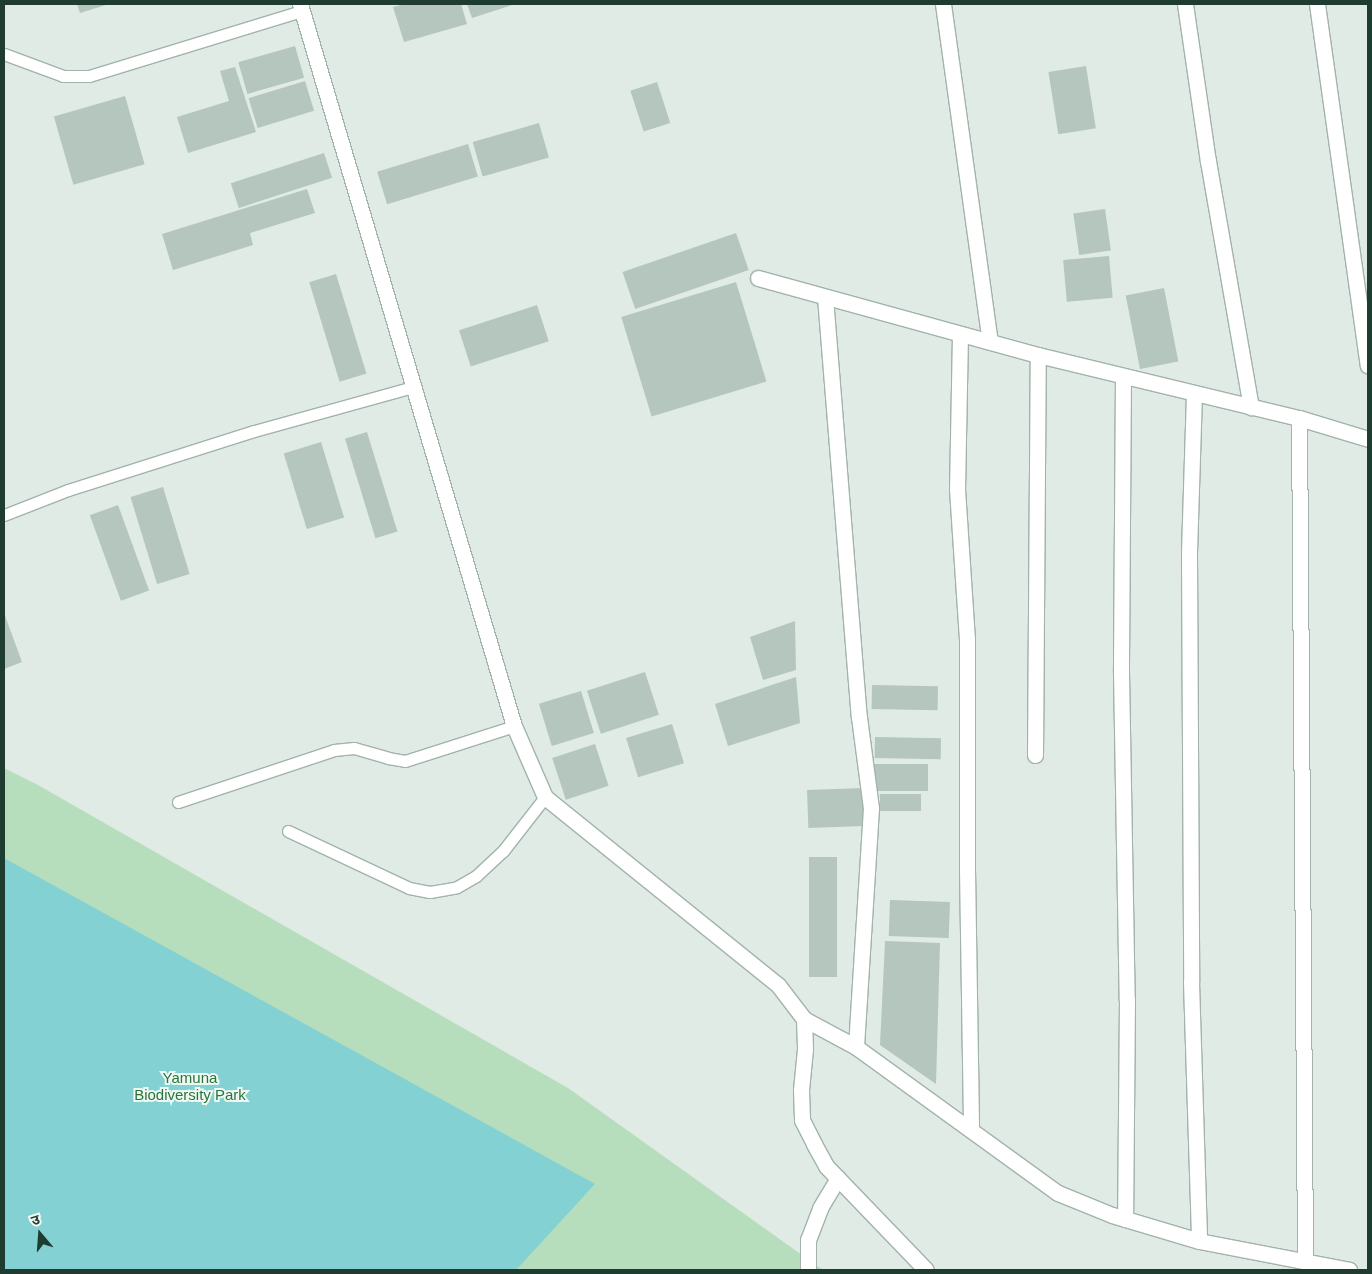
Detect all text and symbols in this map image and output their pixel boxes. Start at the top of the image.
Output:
park label: Yamuna Biodiversity Park [134,1068,246,1103]
north arrow [15,1209,65,1259]
text: उ [29,1211,42,1229]

